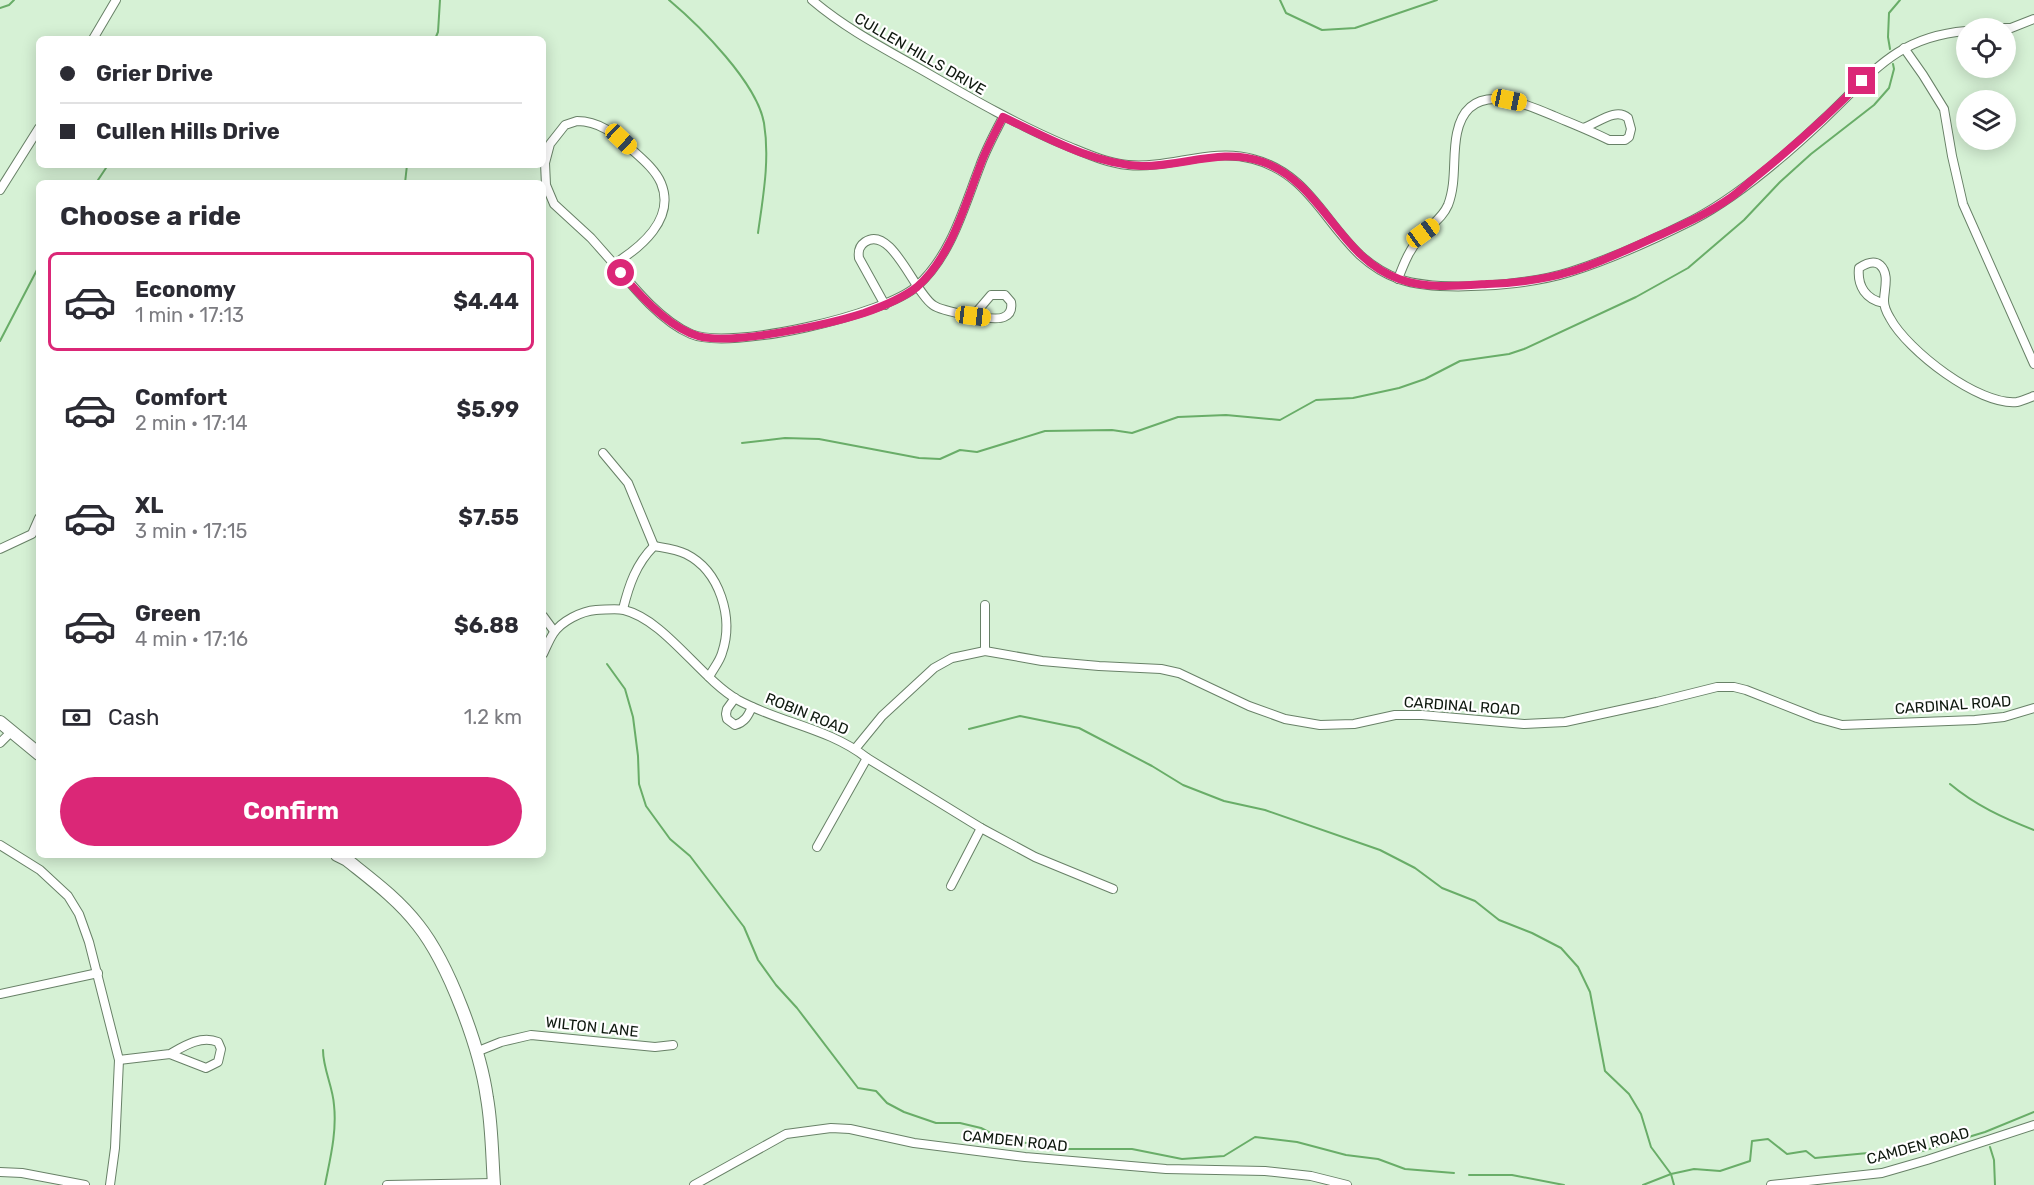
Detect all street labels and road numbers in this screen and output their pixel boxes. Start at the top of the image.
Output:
street label: CULLEN HILLS DRIVE [851,9,989,99]
street label: ROBIN ROAD [763,689,851,739]
street label: CARDINAL ROAD [1894,692,2012,718]
street label: CARDINAL ROAD [1403,693,1521,719]
street label: WILTON LANE [545,1013,639,1041]
street label: CAMDEN ROAD [1865,1124,1971,1168]
street label: CAMDEN ROAD [962,1127,1068,1155]

